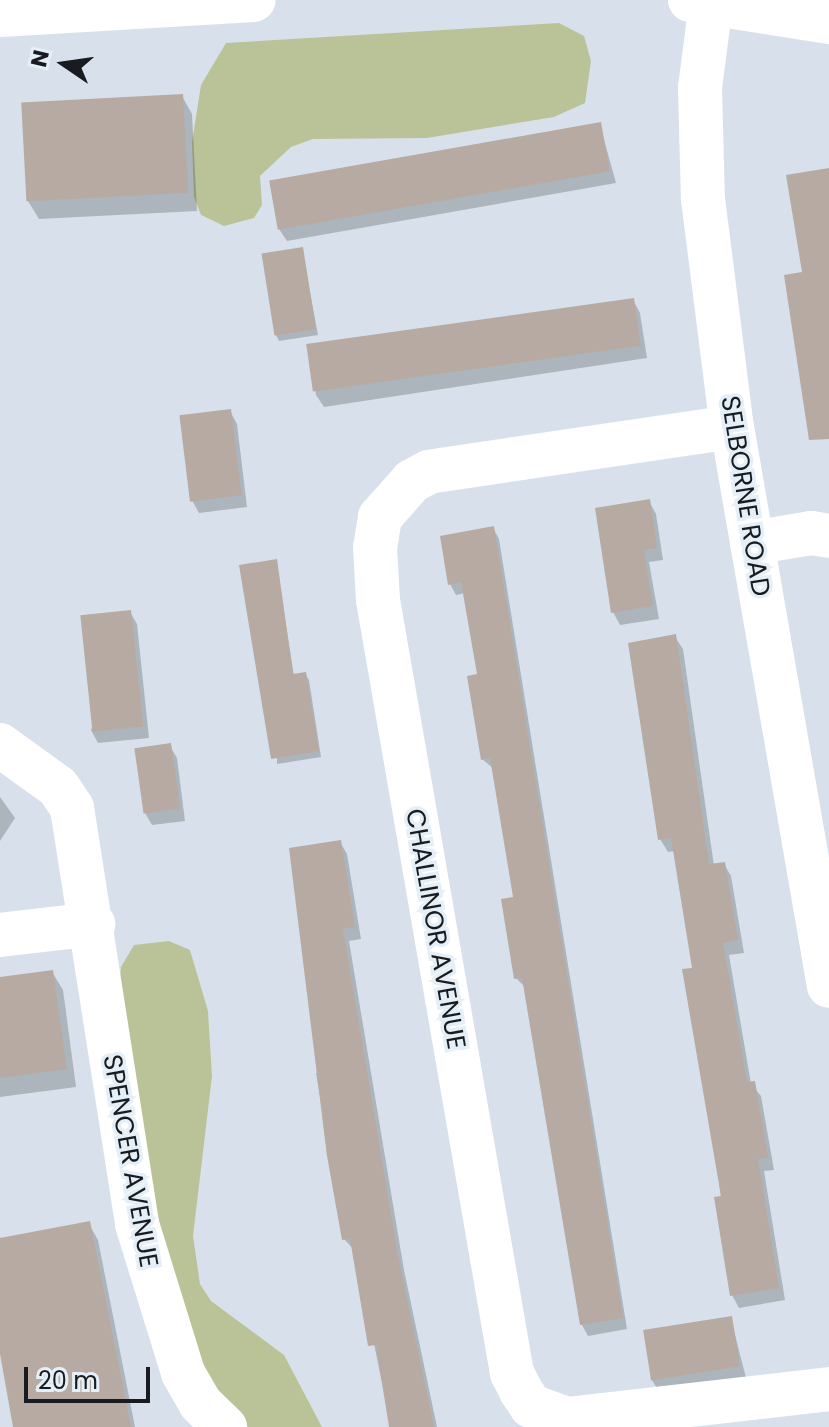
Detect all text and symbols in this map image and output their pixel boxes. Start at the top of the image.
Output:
north arrow [24,24,104,104]
text: N [23,47,57,70]
street label: SELBORNE ROAD [714,393,776,599]
street label: CHALLINOR AVENUE [398,806,472,1052]
street label: SPENCER AVENUE [96,1052,164,1270]
scale bar [28,1351,154,1401]
text: 20 m [38,1364,98,1397]

